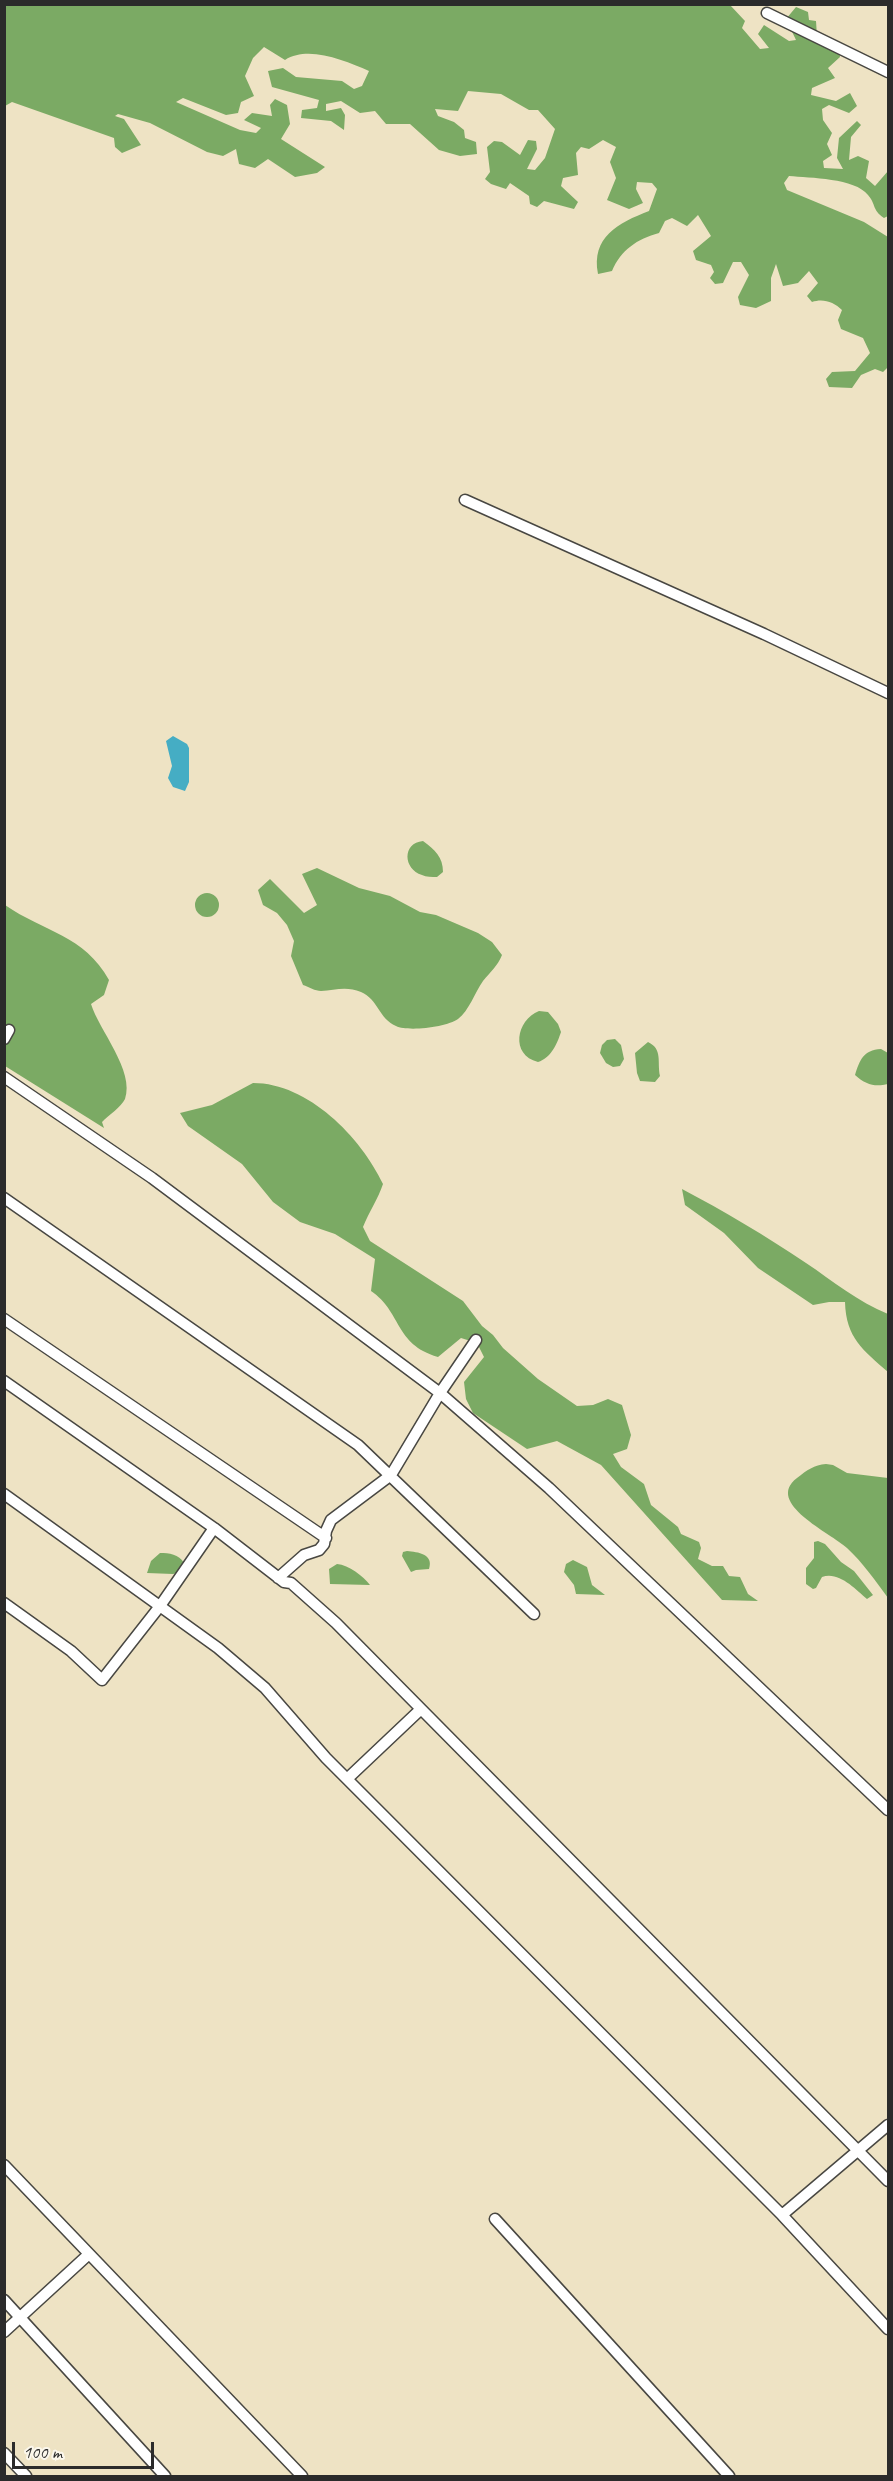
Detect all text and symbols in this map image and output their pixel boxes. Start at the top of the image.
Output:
scale bar [15,2430,158,2468]
text: 100 m [23,2441,62,2463]

